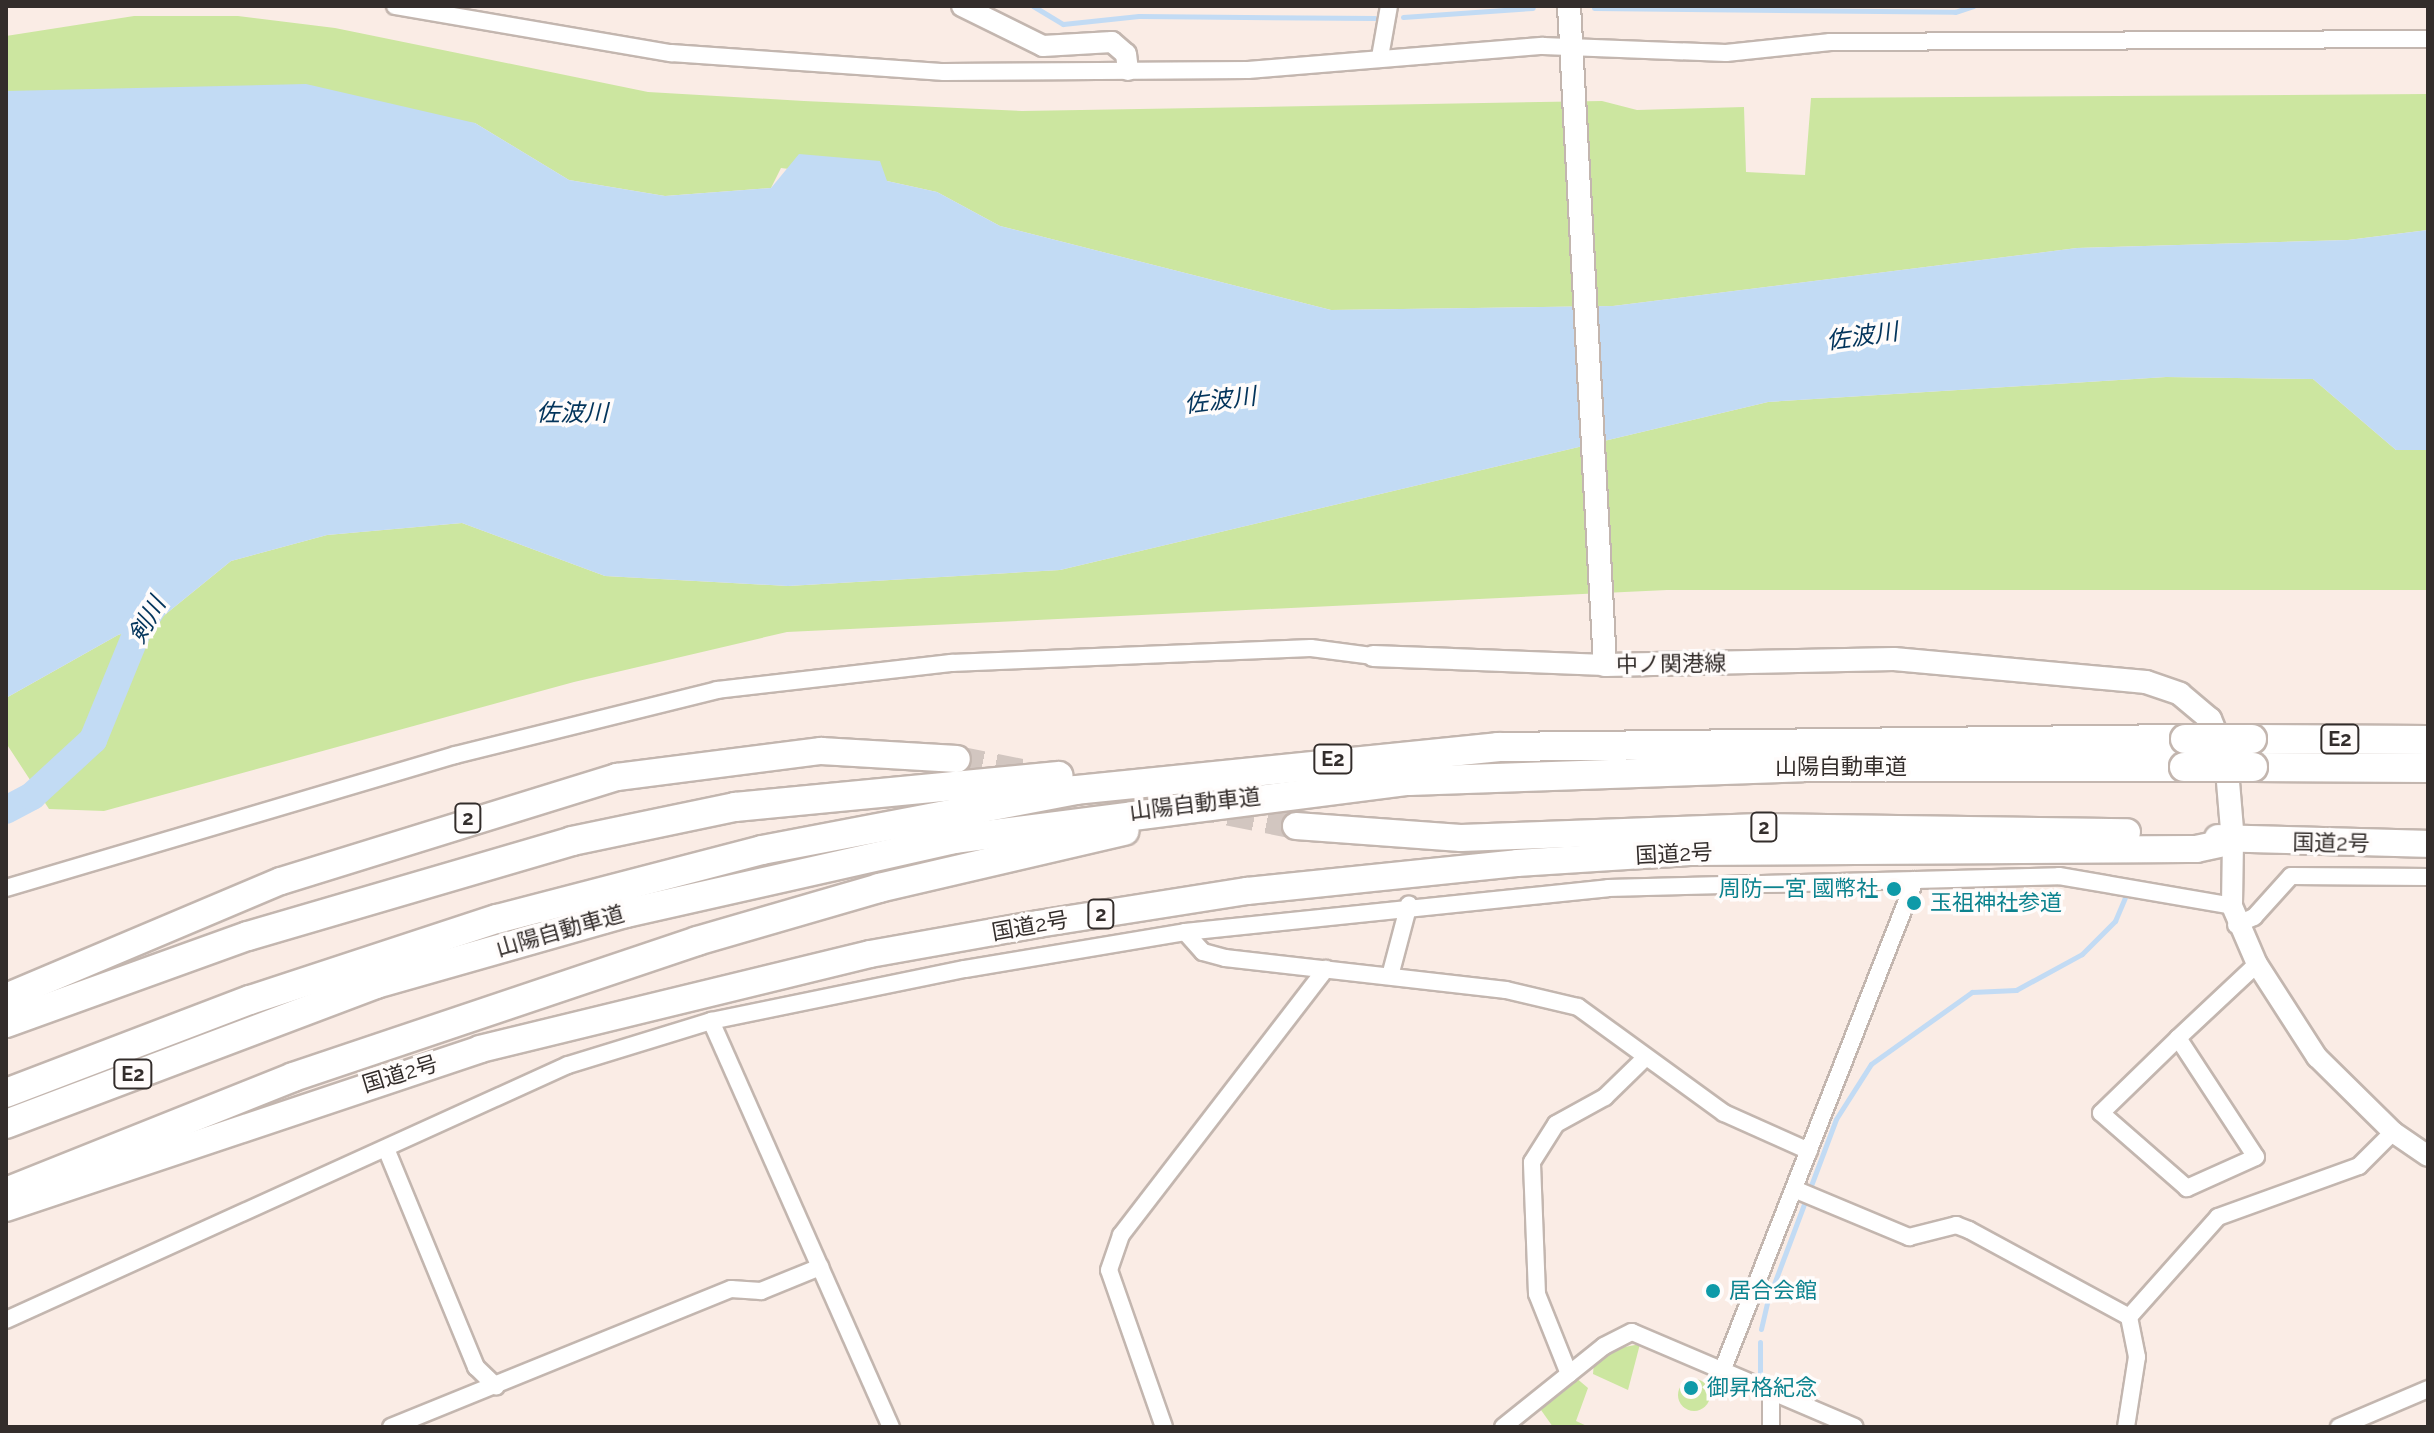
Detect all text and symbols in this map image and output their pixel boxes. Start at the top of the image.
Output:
water label: 佐波川 [1824,317,1900,355]
water label: 佐波川 [1183,381,1257,419]
water label: 佐波川 [536,399,608,427]
water label: 剣川 [123,592,171,648]
street label: 中ノ関港線 [1616,650,1726,678]
road number: E2 [2320,723,2360,755]
road number: E2 [1313,743,1353,775]
street label: 山陽自動車道 [1775,754,1907,780]
street label: 山陽自動車道 [1128,783,1262,825]
road number: 2 [454,802,482,834]
road number: 2 [1750,811,1778,843]
street label: 国道2号 [2292,829,2370,857]
street label: 国道2号 [1635,839,1713,869]
place label: 周防一宮 國幣社 [1718,876,1878,902]
marker: 周防一宮 國幣社 [1885,880,1903,898]
place label: 玉祖神社参道 [1930,890,2062,916]
marker: 玉祖神社参道 [1905,894,1923,912]
road number: 2 [1087,898,1115,930]
street label: 山陽自動車道 [493,900,627,962]
street label: 国道2号 [990,906,1070,946]
street label: 国道2号 [359,1050,441,1098]
road number: E2 [113,1058,153,1090]
place label: 居合会館 [1729,1278,1817,1304]
marker: 居合会館 [1704,1282,1722,1300]
place label: 御昇格紀念 [1707,1375,1817,1401]
marker: 御昇格紀念 [1682,1379,1700,1397]

